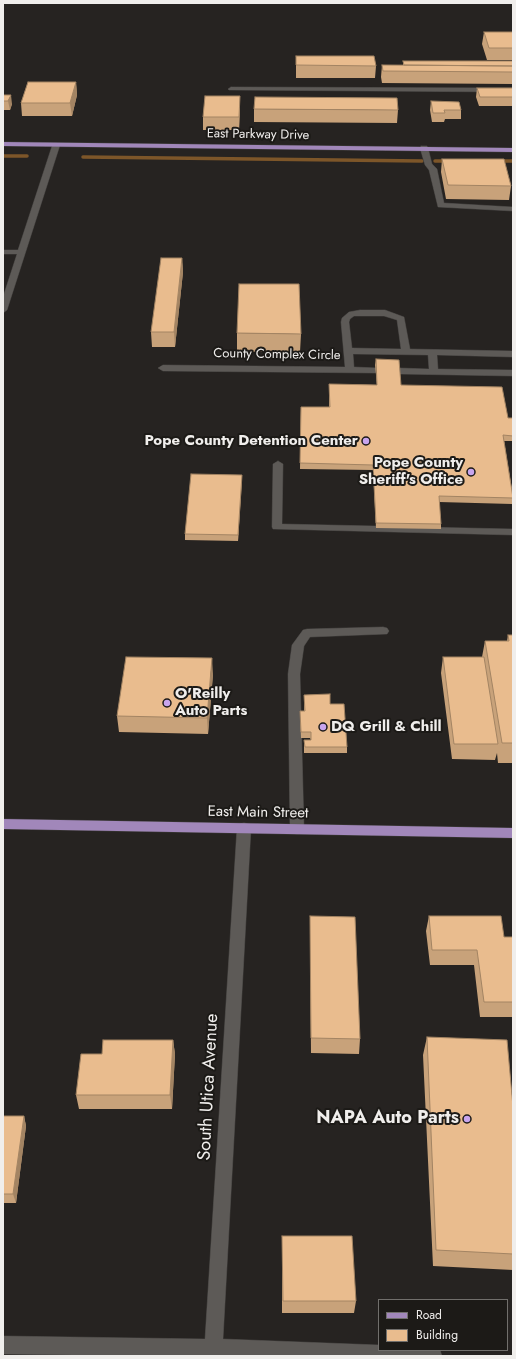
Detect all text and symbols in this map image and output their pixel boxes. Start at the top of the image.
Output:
street label: East Parkway Drive [207,126,309,144]
street label: County Complex Circle [213,346,341,364]
place label: Pope County Detention Center [144,432,358,450]
marker: Pope County Detention Center [361,436,371,446]
place label: Pope County Sheriff's Office [359,454,463,489]
marker: Pope County Sheriff's Office [466,467,476,477]
place label: O'Reilly Auto Parts [175,685,247,720]
marker: O'Reilly Auto Parts [162,698,172,708]
place label: DQ Grill & Chill [331,718,442,736]
marker: DQ Grill & Chill [318,722,328,732]
street label: East Main Street [207,803,309,823]
street label: South Utica Avenue [194,1013,224,1161]
place label: NAPA Auto Parts [316,1108,459,1130]
marker: NAPA Auto Parts [462,1114,472,1124]
legend [378,1299,508,1351]
text: Road [416,1306,442,1324]
text: Building [416,1326,458,1344]

